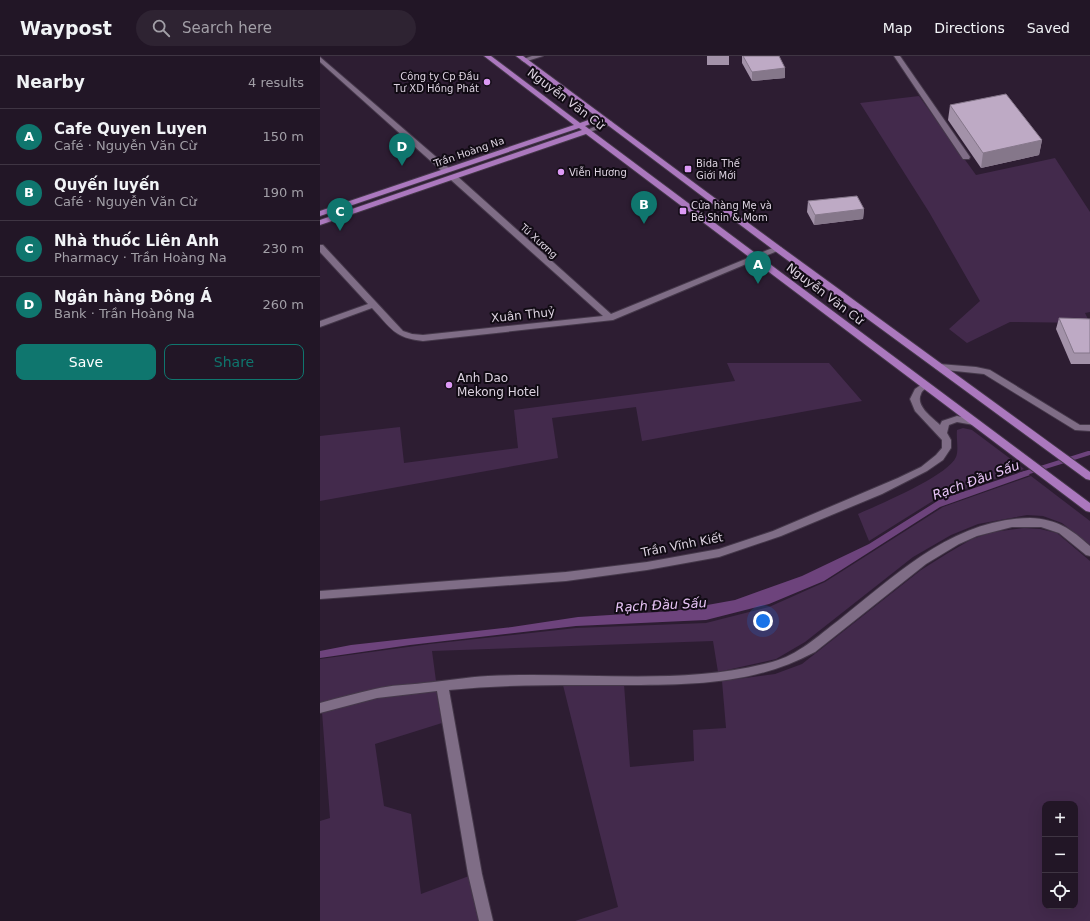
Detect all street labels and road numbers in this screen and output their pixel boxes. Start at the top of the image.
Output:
street label: Nguyễn Văn Cừ [525,65,608,133]
street label: Trần Hoàng Na [431,135,506,170]
street label: Tú Xương [517,221,560,261]
street label: Nguyễn Văn Cừ [784,260,867,328]
street label: Xuân Thuỷ [490,305,556,325]
street label: Trần Vĩnh Kiết [639,530,724,560]

